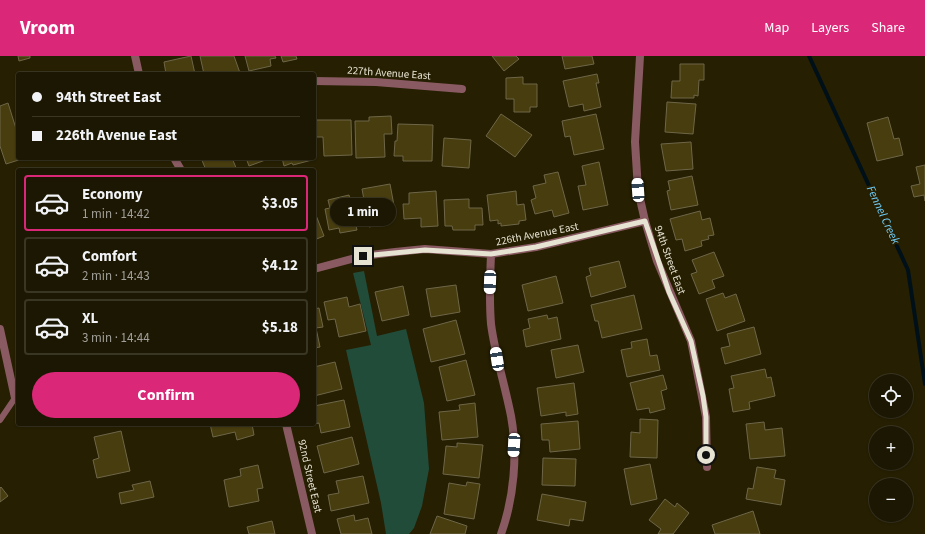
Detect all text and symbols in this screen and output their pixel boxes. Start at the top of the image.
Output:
text: Vroom [20,15,75,42]
text: Map [764,18,789,38]
text: Layers [811,18,849,38]
text: Share [871,18,905,38]
street label: 227th Avenue East [347,63,432,83]
text: 94th Street East [56,87,161,108]
text: 226th Avenue East [56,125,177,146]
car [631,178,645,202]
water label: Fennel Creek [862,183,904,247]
text: Economy [82,184,143,205]
icon: car [34,185,70,221]
text: $3.05 [262,193,298,214]
callout: 1 min [330,198,396,226]
text: 1 min [347,203,379,221]
text: 1 min · 14:42 [82,205,150,223]
street label: 226th Avenue East [494,219,580,249]
street label: 94th Street East [651,224,689,297]
text: Comfort [82,246,137,267]
icon: car [34,247,70,283]
route end [354,247,372,265]
text: $4.12 [262,255,298,276]
text: 2 min · 14:43 [82,267,150,285]
car [484,270,496,294]
text: XL [82,308,98,329]
icon: car [34,309,70,345]
text: $5.18 [262,317,298,338]
text: 3 min · 14:44 [82,329,150,347]
car [489,346,505,372]
button: Confirm [32,372,300,418]
map controls [869,374,913,522]
button: locate [869,374,913,418]
button: + [869,426,913,470]
car [507,433,521,457]
street label: 92nd Street East [294,438,326,514]
route start [697,446,715,464]
button: − [869,478,913,522]

